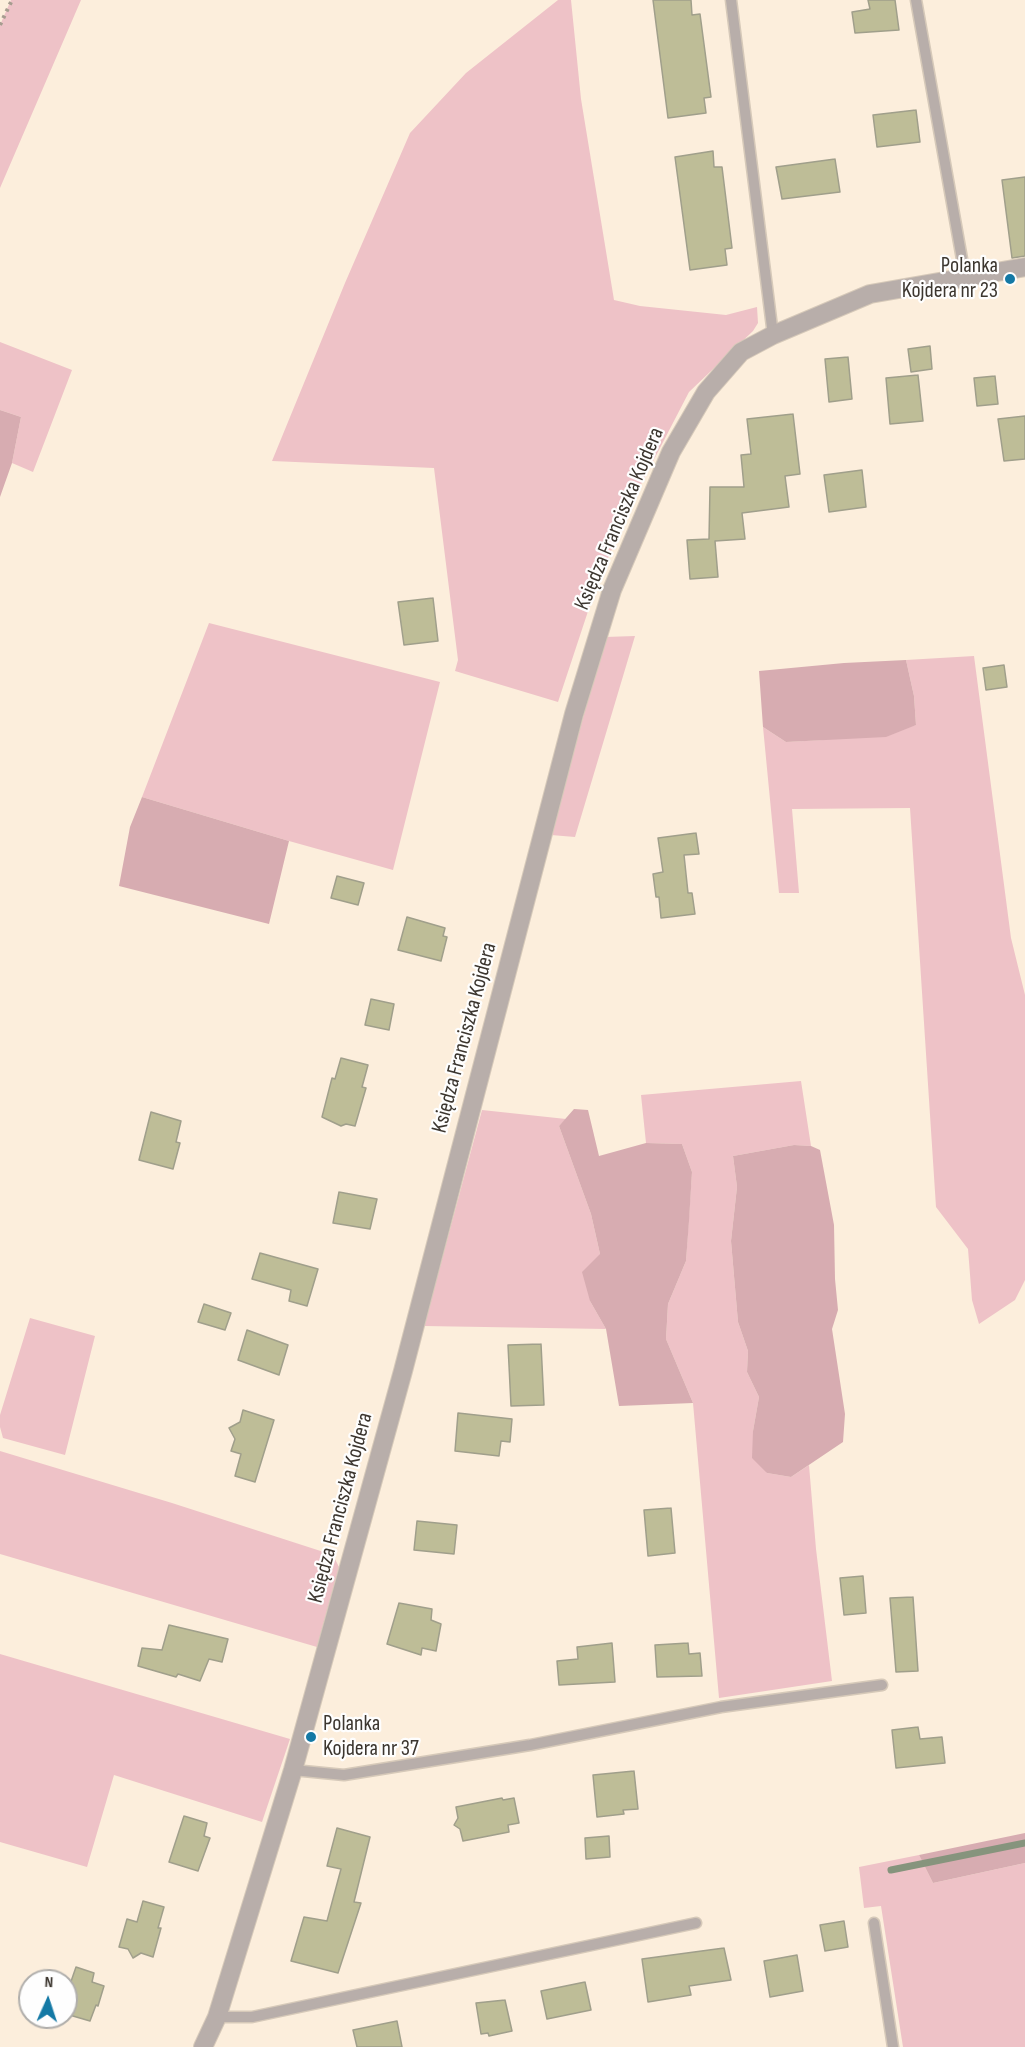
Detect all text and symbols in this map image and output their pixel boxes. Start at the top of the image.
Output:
place label: Polanka Kojdera nr 23 [902,253,998,304]
marker: Polanka Kojdera nr 23 [1003,272,1017,286]
street label: Księdza Franciszka Kojdera [570,424,670,614]
street label: Księdza Franciszka Kojdera [427,940,503,1136]
street label: Księdza Franciszka Kojdera [303,1410,379,1606]
place label: Polanka Kojdera nr 37 [323,1711,419,1762]
marker: Polanka Kojdera nr 37 [304,1730,318,1744]
north arrow [18,1969,78,2029]
text: N [44,1973,54,1992]

